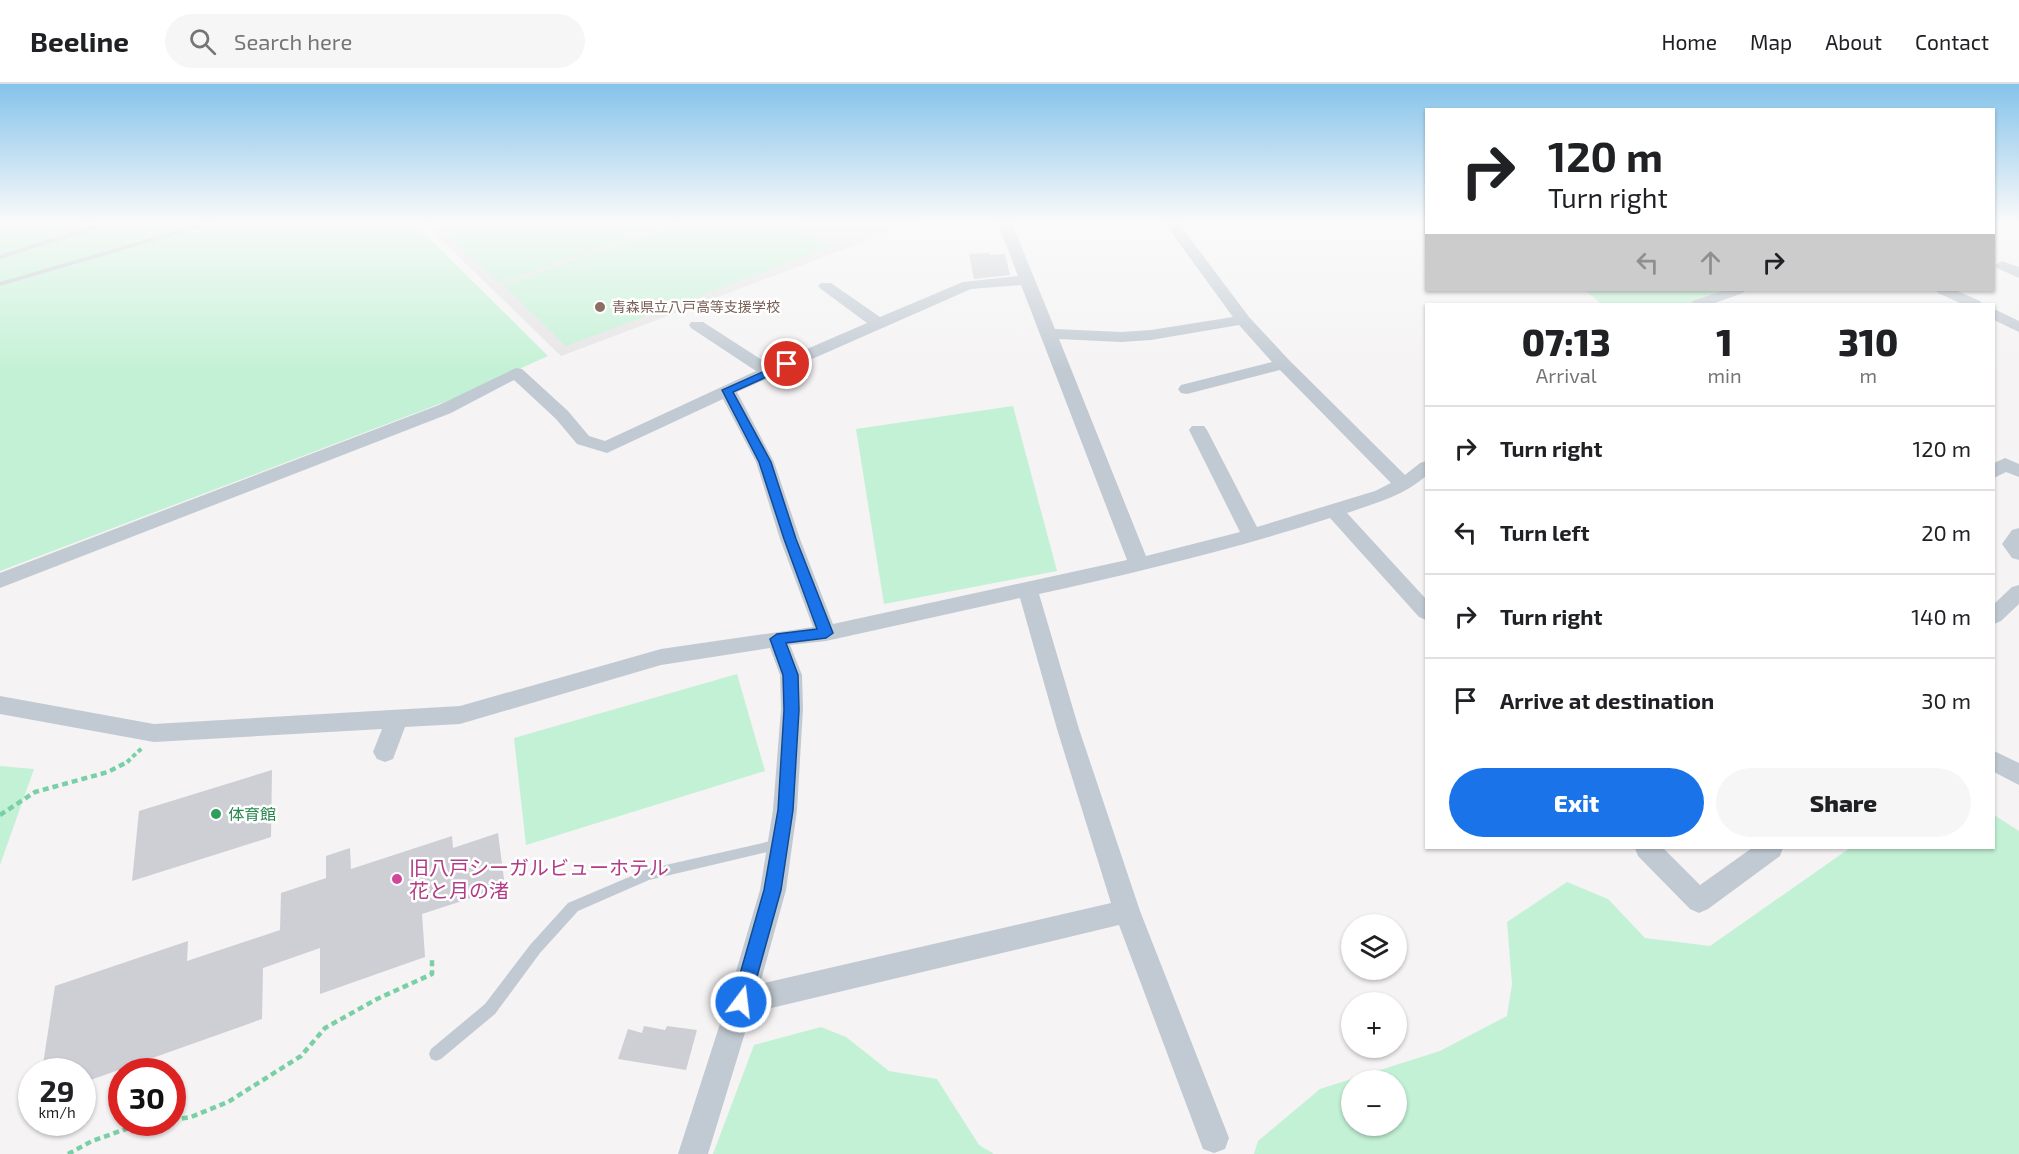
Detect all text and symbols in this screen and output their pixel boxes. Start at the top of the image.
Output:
search box [165,14,585,68]
text: Beeline [30,24,129,58]
icon: search [186,25,219,58]
text: Search here [234,28,352,54]
text: Home [1661,29,1717,54]
text: Map [1750,29,1792,54]
text: About [1825,29,1882,54]
text: Contact [1915,29,1989,54]
text: 120 m [1548,130,1663,180]
icon: right [1449,132,1527,210]
text: Turn right [1548,181,1668,213]
icon: left [1631,246,1664,279]
icon: ahead [1694,246,1727,279]
icon: right [1757,246,1790,279]
place label: 青森県立八戸高等支援学校 [612,298,780,315]
marker: 青森県立八戸高等支援学校 [593,300,607,314]
text: 07:13 [1522,320,1611,363]
text: 1 [1716,320,1733,363]
text: 310 [1838,320,1898,363]
pin [761,338,812,389]
icon: arrive [770,347,803,380]
text: Arrival [1536,363,1597,387]
text: min [1707,363,1742,387]
text: m [1860,363,1877,387]
icon: right [1449,432,1482,465]
text: Turn right [1500,435,1602,461]
text: 120 m [1912,435,1971,461]
icon: left [1449,516,1482,549]
text: Turn left [1500,519,1589,545]
text: 20 m [1921,519,1971,545]
icon: right [1449,600,1482,633]
text: Turn right [1500,603,1602,629]
text: 140 m [1911,603,1971,629]
icon: arrive [1449,684,1482,717]
text: Arrive at destination [1500,687,1714,713]
text: 30 m [1921,687,1971,713]
button: Exit [1449,768,1704,837]
button: Share [1716,768,1971,837]
place label: 体育館 [228,804,276,823]
marker: 体育館 [209,807,223,821]
place label: 旧八戸シーガルビューホテル 花と月の渚 [409,855,669,902]
marker: 旧八戸シーガルビューホテル 花と月の渚 [390,872,404,886]
map controls [1341,914,1407,1136]
button: layers [1341,914,1407,980]
position arrow [709,970,773,1034]
button: + [1341,992,1407,1058]
speed limit sign: 30 [108,1058,186,1136]
button: − [1341,1070,1407,1136]
text: 29 [39,1072,75,1108]
text: km/h [38,1103,76,1121]

